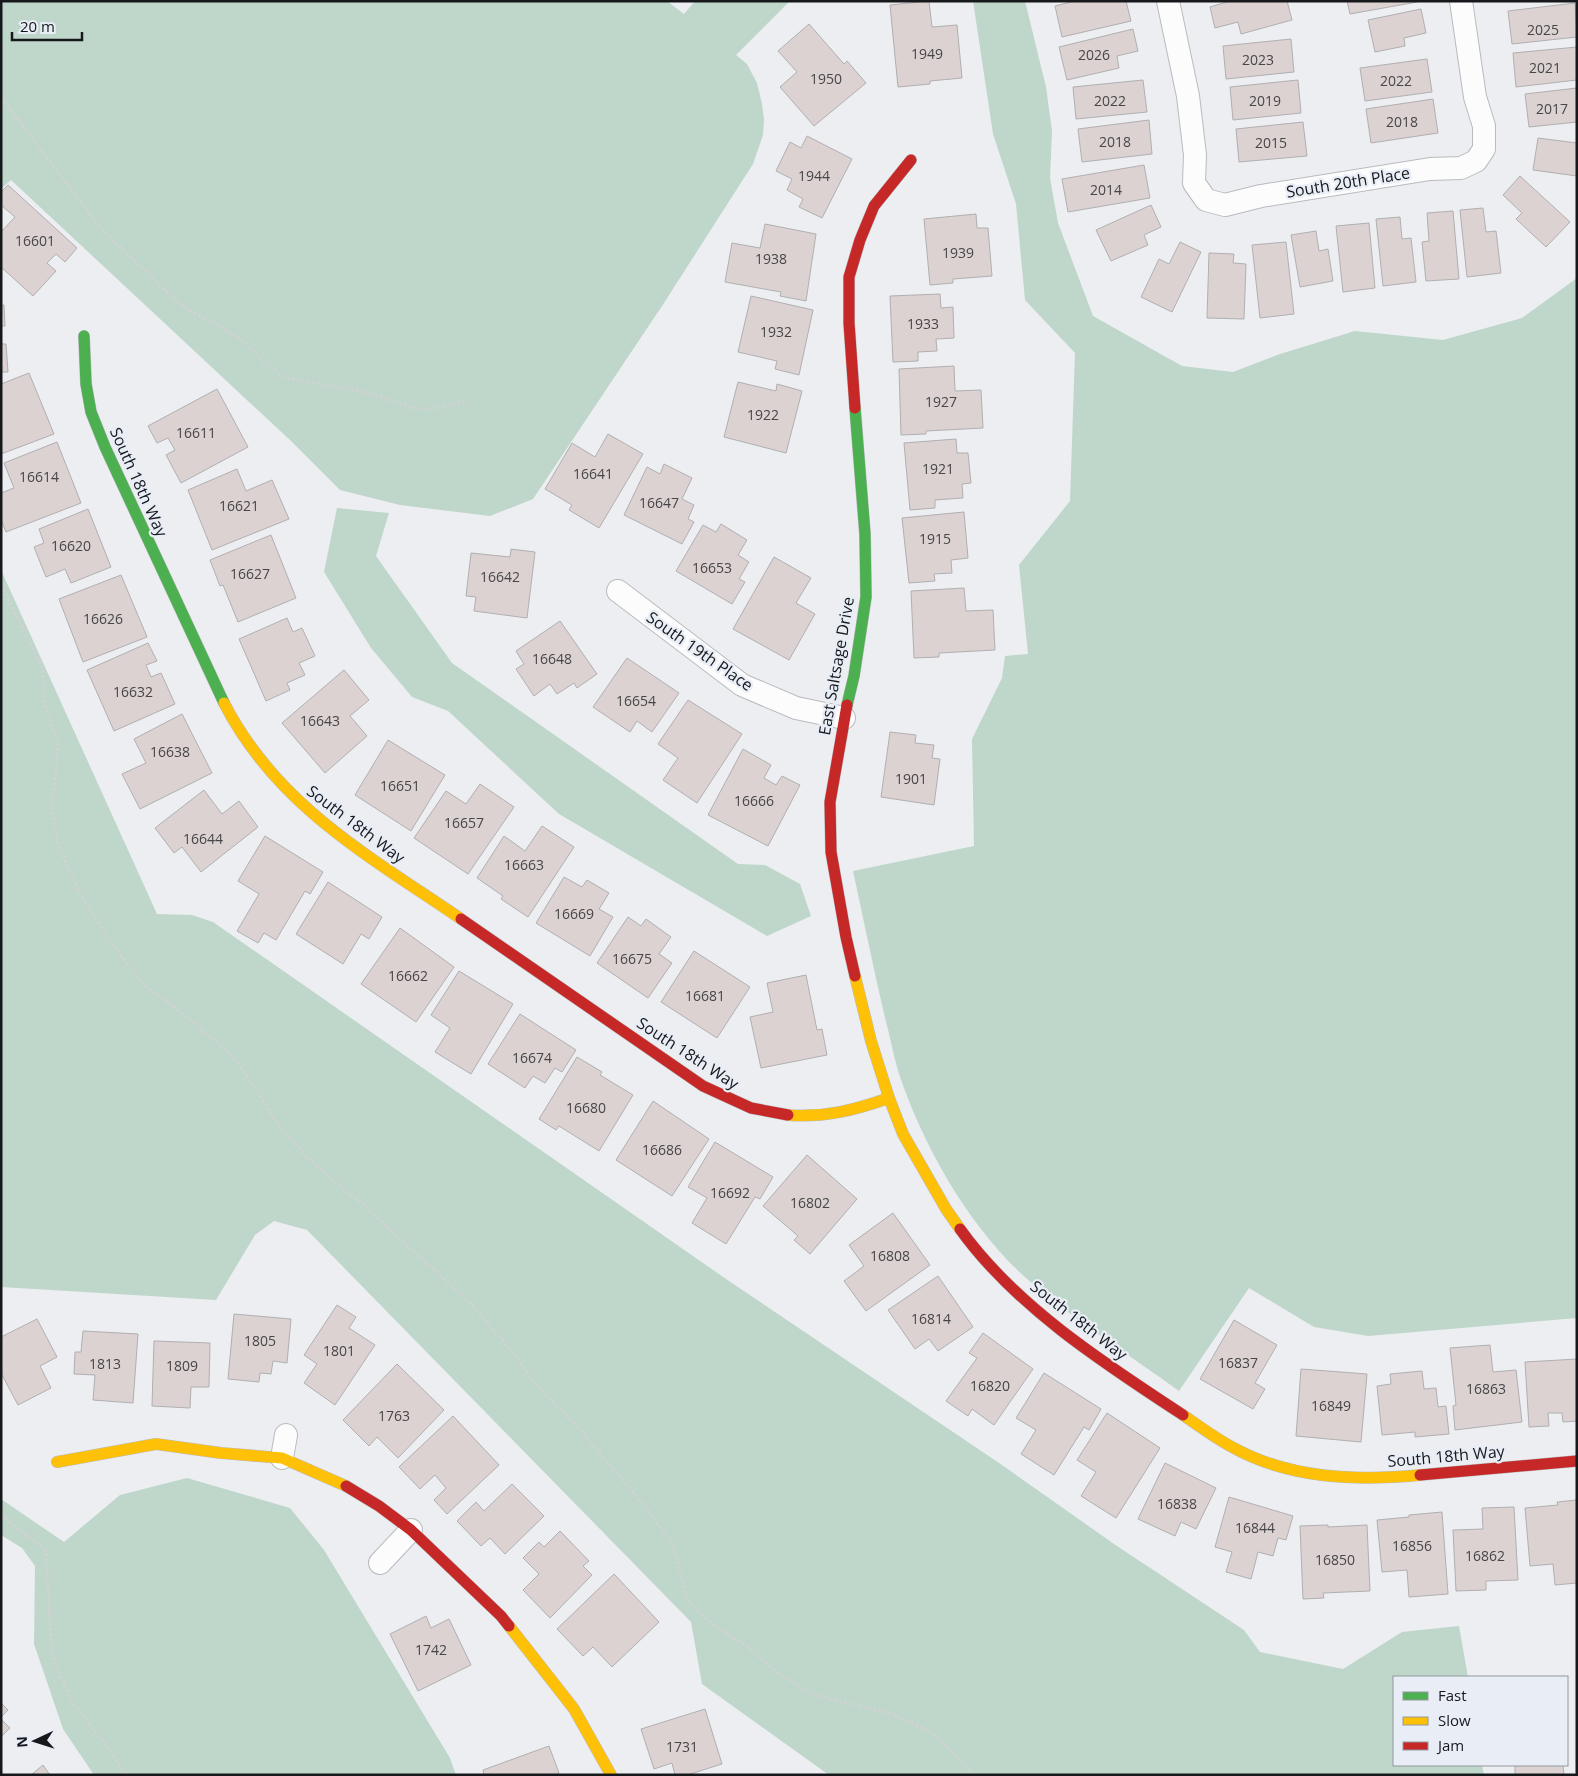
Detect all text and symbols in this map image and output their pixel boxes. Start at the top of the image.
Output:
scale bar [12,10,82,42]
text: 20 m [20,16,55,36]
house number: 2025 [1527,20,1559,39]
house number: 1949 [911,44,943,63]
house number: 2026 [1078,45,1110,64]
house number: 2023 [1242,50,1274,69]
house number: 2021 [1529,58,1561,77]
house number: 1950 [810,69,842,88]
house number: 2022 [1380,71,1412,90]
house number: 2022 [1094,91,1126,110]
house number: 2019 [1249,91,1281,110]
house number: 2017 [1536,99,1568,118]
house number: 2018 [1386,112,1418,131]
house number: 2018 [1099,132,1131,151]
house number: 2015 [1255,133,1287,152]
street label: South 20th Place [1285,161,1411,203]
house number: 1944 [798,166,830,185]
house number: 2014 [1090,180,1122,199]
house number: 16601 [15,231,55,250]
house number: 1939 [942,243,974,262]
house number: 1938 [755,249,787,268]
house number: 1933 [907,314,939,333]
house number: 1932 [760,322,792,341]
house number: 1927 [925,392,957,411]
house number: 1922 [747,405,779,424]
house number: 16611 [176,423,216,442]
street label: South 18th Way [105,424,173,541]
house number: 1921 [922,459,954,478]
house number: 16641 [573,464,613,483]
house number: 16614 [19,467,59,486]
house number: 16647 [639,493,679,512]
house number: 16621 [219,496,259,515]
house number: 1915 [919,529,951,548]
house number: 16620 [51,536,91,555]
house number: 16653 [692,558,732,577]
house number: 16627 [230,564,270,583]
house number: 16642 [480,567,520,586]
street label: East Saltsage Drive [813,595,859,737]
street label: South 19th Place [642,606,758,696]
house number: 16626 [83,609,123,628]
house number: 16648 [532,649,572,668]
house number: 16632 [113,682,153,701]
house number: 16654 [616,691,656,710]
house number: 16643 [300,711,340,730]
house number: 16638 [150,742,190,761]
house number: 1901 [895,769,927,788]
house number: 16651 [380,776,420,795]
street label: South 18th Way [302,780,410,869]
house number: 16666 [734,791,774,810]
house number: 16657 [444,813,484,832]
house number: 16644 [183,829,223,848]
house number: 16663 [504,855,544,874]
house number: 16669 [554,904,594,923]
house number: 16675 [612,949,652,968]
house number: 16662 [388,966,428,985]
house number: 16681 [685,986,725,1005]
street label: South 18th Way [633,1012,744,1095]
house number: 16674 [512,1048,552,1067]
house number: 16680 [566,1098,606,1117]
house number: 16686 [642,1140,682,1159]
house number: 16692 [710,1183,750,1202]
house number: 16802 [790,1193,830,1212]
house number: 16808 [870,1246,910,1265]
street label: South 18th Way [1026,1275,1133,1365]
house number: 16814 [911,1309,951,1328]
house number: 1805 [244,1331,276,1350]
house number: 1801 [323,1341,355,1360]
house number: 16837 [1218,1353,1258,1372]
house number: 1813 [89,1354,121,1373]
house number: 1809 [166,1356,198,1375]
house number: 16820 [970,1376,1010,1395]
house number: 16863 [1466,1379,1506,1398]
house number: 16849 [1311,1396,1351,1415]
house number: 1763 [378,1406,410,1425]
street label: South 18th Way [1386,1440,1506,1472]
house number: 16838 [1157,1494,1197,1513]
house number: 16844 [1235,1518,1275,1537]
house number: 16856 [1392,1536,1432,1555]
house number: 16862 [1465,1546,1505,1565]
house number: 16850 [1315,1550,1355,1569]
house number: 1742 [415,1640,447,1659]
legend [1393,1676,1568,1766]
text: Fast [1438,1685,1467,1705]
text: Slow [1438,1710,1471,1730]
north arrow [10,1716,60,1766]
text: Jam [1436,1735,1464,1755]
text: N [12,1736,31,1748]
house number: 1731 [666,1737,698,1756]

